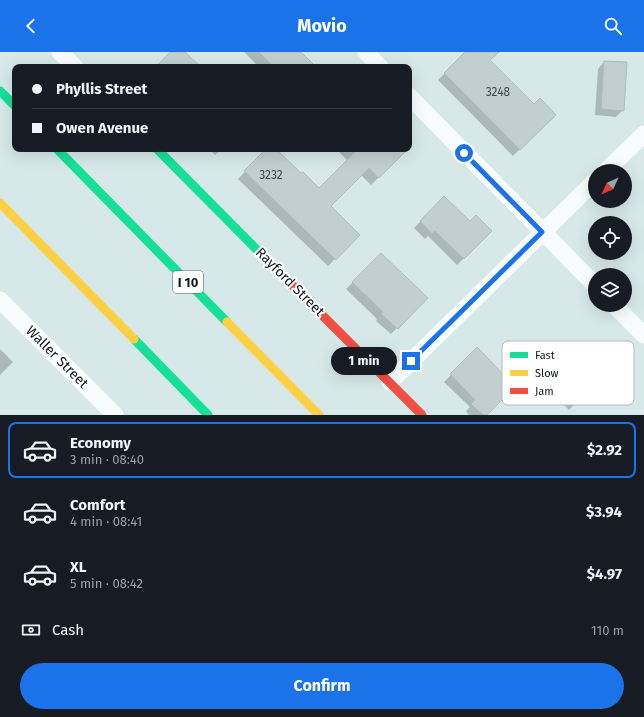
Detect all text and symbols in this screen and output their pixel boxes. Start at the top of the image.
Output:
icon: back [20,15,42,37]
text: Movio [297,15,347,37]
icon: search [602,15,624,37]
text: Phyllis Street [56,80,147,98]
house number: 3248 [486,85,511,99]
text: Owen Avenue [56,119,148,137]
route start [455,144,473,162]
north arrow [588,164,632,208]
map controls [588,164,632,312]
house number: 3232 [259,168,283,182]
button: locate [588,216,632,260]
street label: Rayford Street [252,244,329,321]
button: layers [588,268,632,312]
road number: I 10 [173,271,203,293]
street label: Waller Street [22,322,92,392]
legend [502,341,634,405]
callout: 1 min [331,347,397,375]
text: Fast [535,349,555,362]
route end [402,352,420,370]
text: 1 min [348,353,380,368]
text: Slow [535,367,559,380]
text: Jam [535,385,554,398]
icon: car [22,432,58,468]
text: Economy [70,434,131,452]
text: $2.92 [587,441,622,459]
text: 3 min · 08:40 [70,452,144,467]
icon: car [22,494,58,530]
text: Comfort [70,496,126,514]
text: $3.94 [586,503,622,521]
text: 4 min · 08:41 [70,514,142,529]
icon: car [22,556,58,592]
text: XL [70,558,86,576]
text: $4.97 [587,565,622,583]
text: 5 min · 08:42 [70,576,143,591]
icon: cash [20,619,42,641]
text: Cash [52,621,84,639]
text: 110 m [591,623,624,638]
button: Confirm [20,663,624,709]

